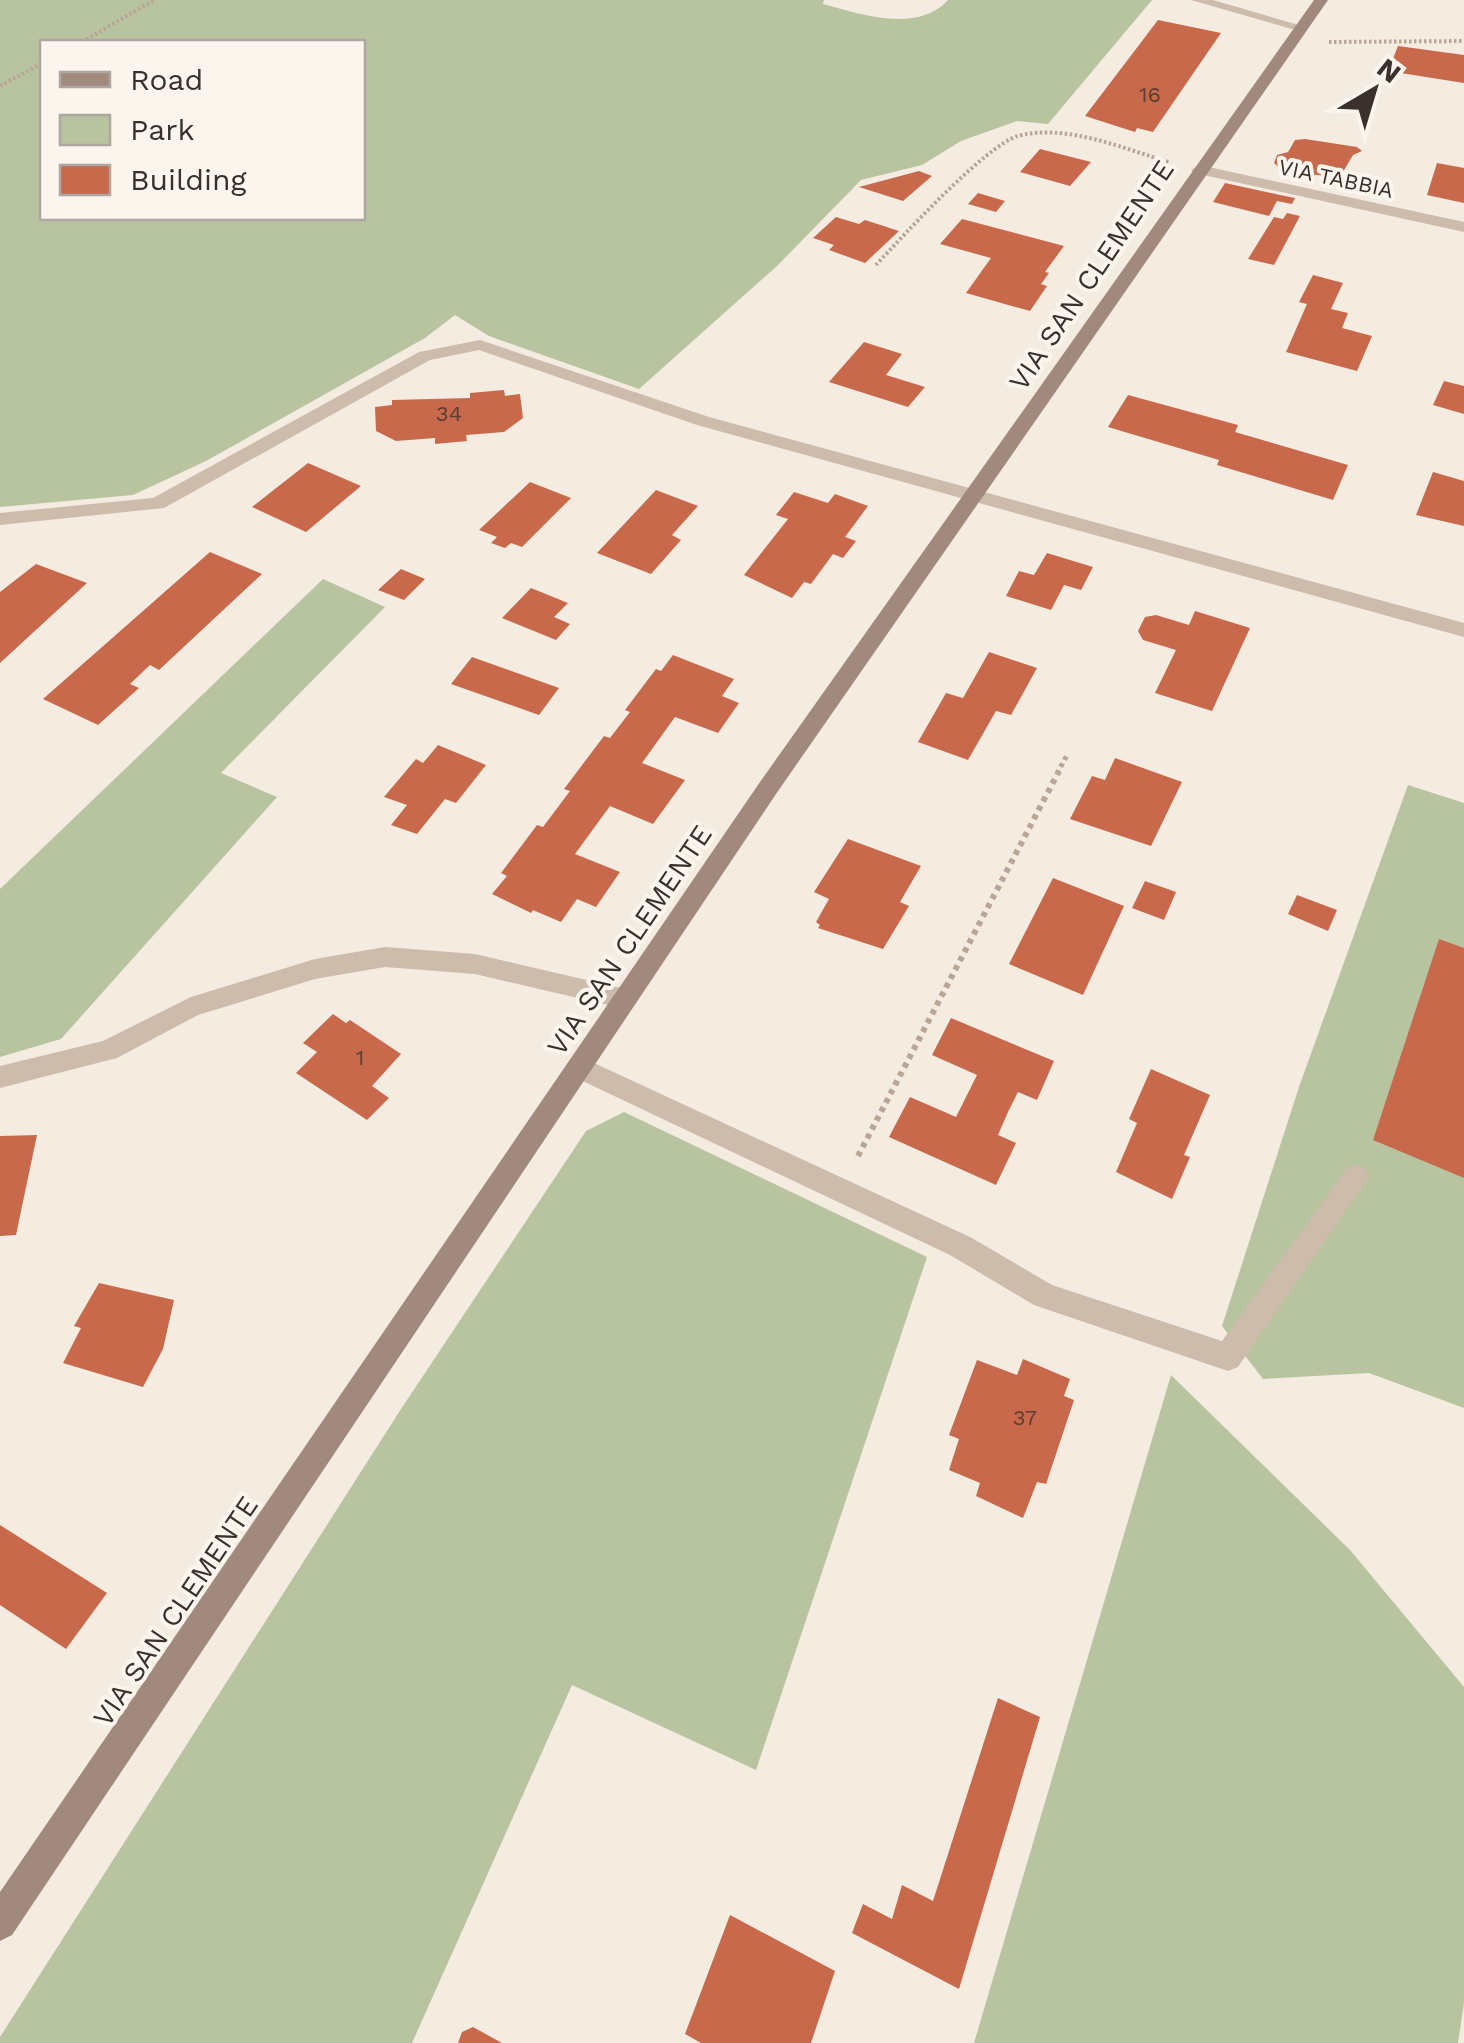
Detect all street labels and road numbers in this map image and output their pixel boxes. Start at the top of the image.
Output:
street label: VIA SAN CLEMENTE [1002,154,1181,397]
street label: VIA TABBIA [1276,154,1396,203]
street label: VIA SAN CLEMENTE [540,819,719,1062]
street label: VIA SAN CLEMENTE [86,1490,265,1733]

